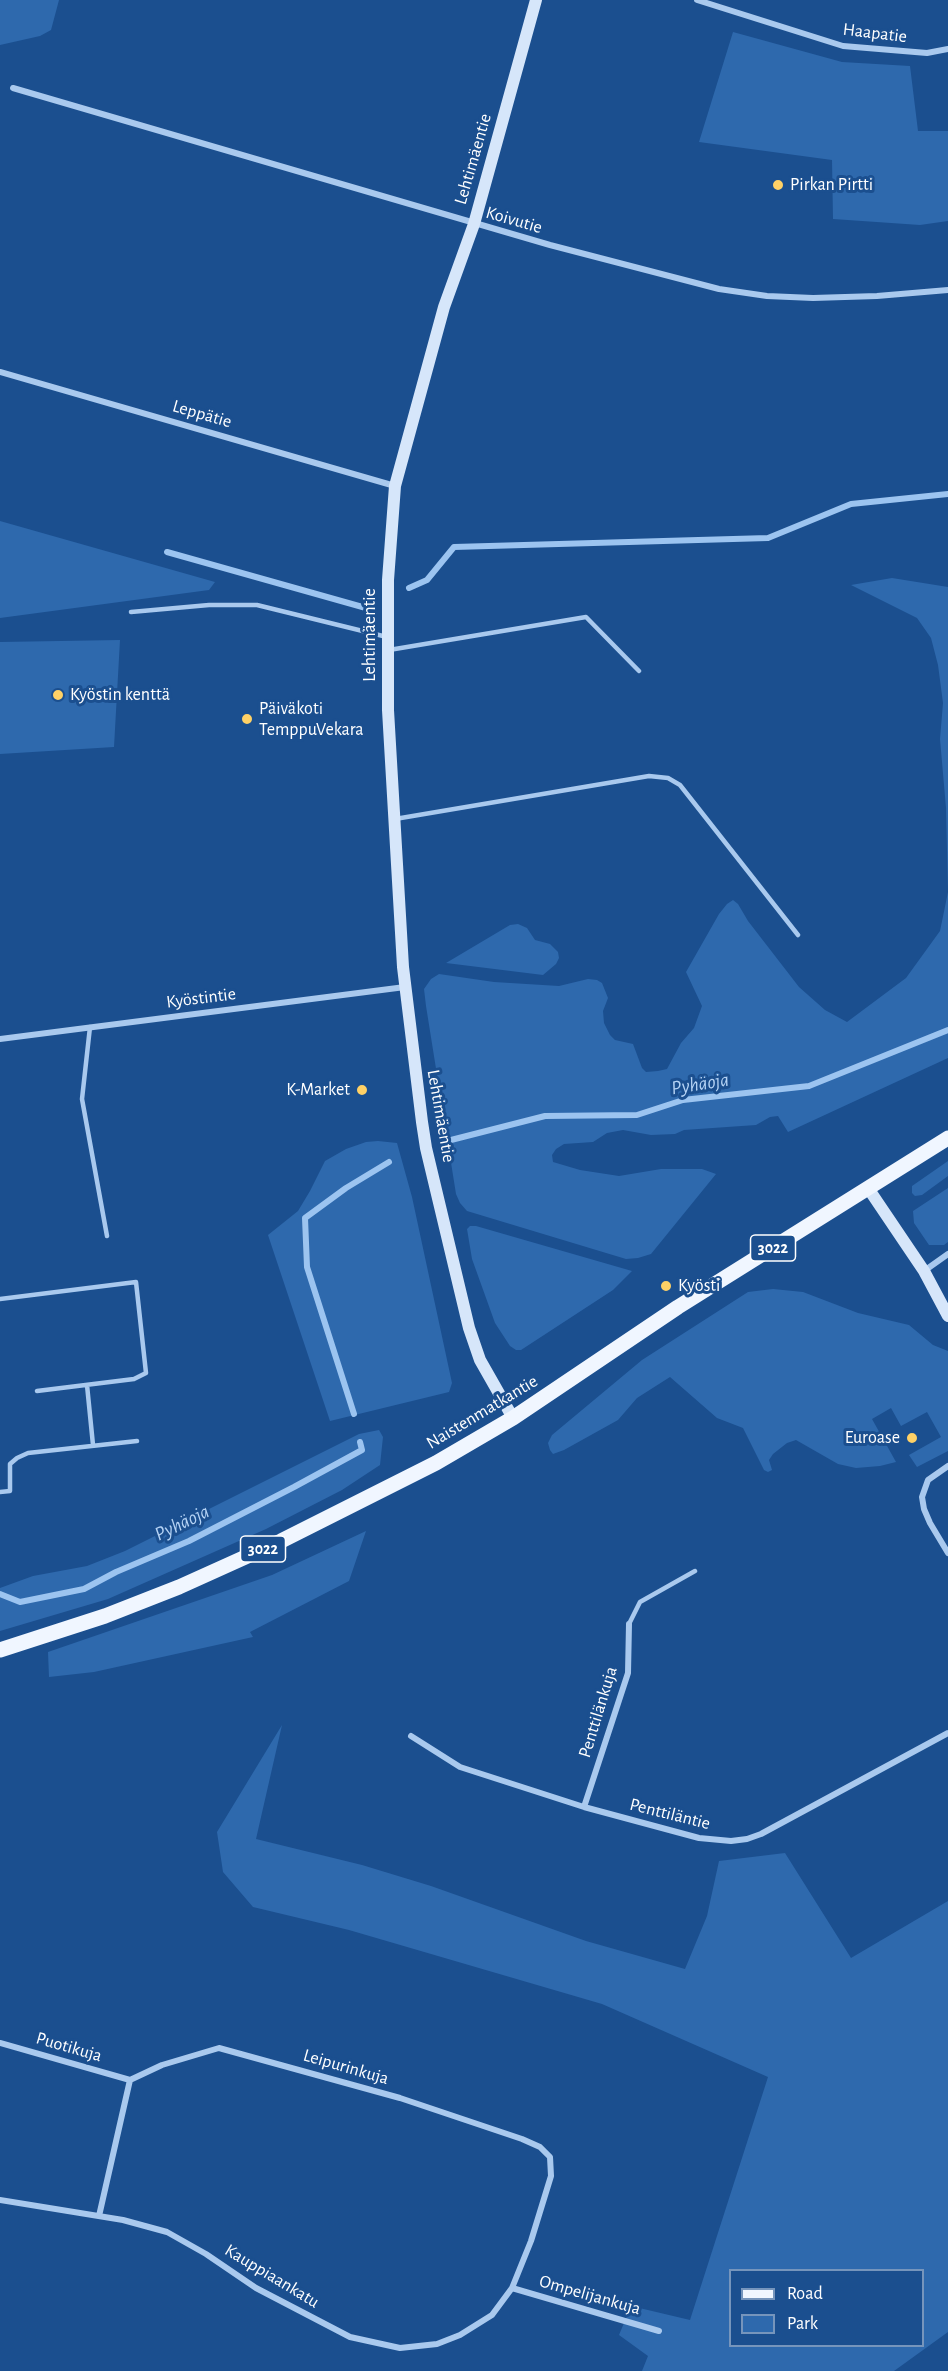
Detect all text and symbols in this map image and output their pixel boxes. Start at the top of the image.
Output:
street label: Haapatie [842,18,908,48]
street label: Lehtimäentie [450,111,496,207]
place label: Pirkan Pirtti [790,174,873,196]
marker: Pirkan Pirtti [771,178,785,192]
street label: Koivutie [483,202,545,238]
street label: Leppätie [170,395,234,433]
street label: Lehtimäentie [359,588,381,682]
place label: Kyöstin kenttä [70,684,170,706]
marker: Kyöstin kenttä [51,688,65,702]
place label: Päiväkoti TemppuVekara [259,698,364,740]
marker: Päiväkoti TemppuVekara [240,712,254,726]
street label: Kyöstintie [165,983,237,1013]
street label: Lehtimäentie [422,1068,460,1164]
water label: Pyhäoja [669,1068,731,1100]
place label: K-Market [286,1079,350,1101]
marker: K-Market [355,1083,369,1097]
road number: 3022 [750,1235,796,1261]
place label: Kyösti [678,1275,720,1297]
marker: Kyösti [659,1279,673,1293]
street label: Naistenmatkantie [422,1370,542,1454]
place label: Euroase [845,1427,900,1449]
marker: Euroase [905,1431,919,1445]
water label: Pyhäoja [151,1500,213,1546]
road number: 3022 [240,1536,286,1562]
street label: Penttilänkuja [574,1664,622,1760]
street label: Penttiläntie [627,1794,713,1834]
street label: Puotikuja [33,2027,105,2067]
street label: Leipurinkuja [301,2044,391,2090]
street label: Kauppiaankatu [221,2239,323,2313]
legend [729,2269,924,2347]
street label: Ompelijankuja [537,2270,643,2320]
text: Road [787,2285,823,2303]
text: Park [787,2315,818,2333]

